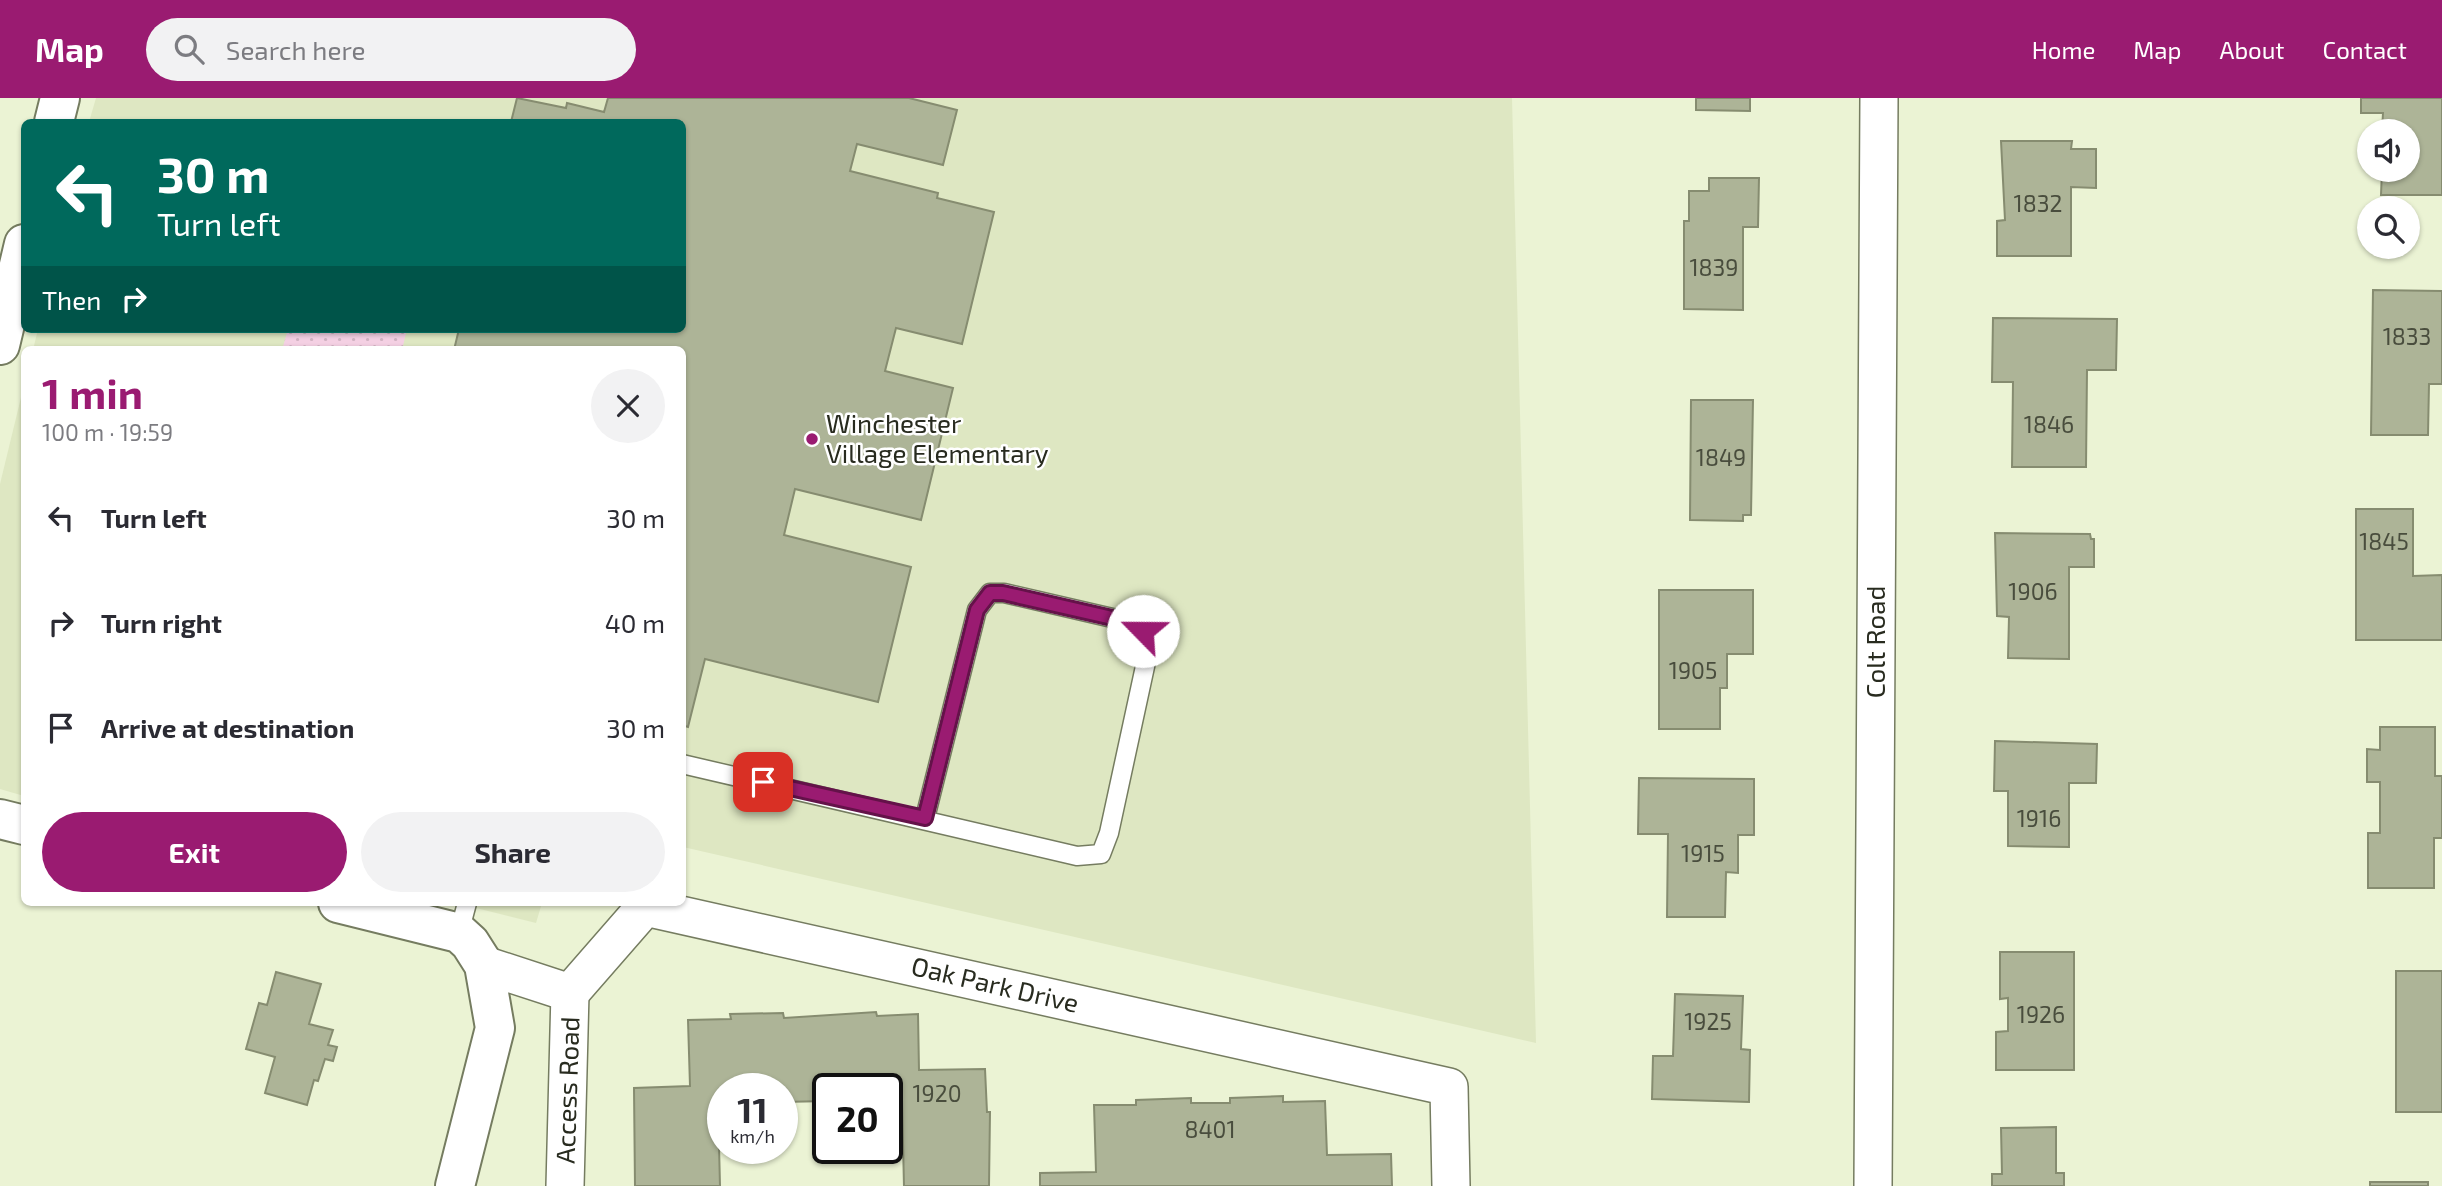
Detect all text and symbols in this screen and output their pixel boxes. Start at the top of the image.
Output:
search box [146,18,636,81]
text: Map [35,29,104,69]
icon: search [170,30,208,68]
text: Search here [226,34,365,65]
text: Home [2032,35,2095,64]
text: Map [2133,35,2181,64]
text: About [2219,35,2285,64]
text: Contact [2323,35,2407,64]
map controls [2357,119,2420,259]
button: sound [2357,119,2420,182]
text: 30 m [157,144,269,203]
icon: left [42,147,133,238]
house number: 1832 [2014,189,2062,217]
button: search [2357,196,2420,259]
text: Turn left [157,204,281,242]
house number: 1839 [1689,253,1739,281]
icon: right [115,280,153,318]
text: Then [42,284,101,315]
house number: 1833 [2383,322,2431,350]
text: 1 min [42,367,143,417]
button: close [591,369,665,443]
place label: Winchester Village Elementary [826,407,1049,468]
house number: 1846 [2024,410,2074,438]
text: 100 m · 19:59 [42,418,173,446]
marker: Winchester Village Elementary [804,431,820,447]
house number: 1849 [1696,443,1746,471]
icon: left [42,499,80,537]
text: Turn left [101,502,207,533]
text: 30 m [606,502,665,533]
house number: 1845 [2359,527,2409,555]
house number: 1906 [2008,577,2058,605]
street label: Colt Road [1859,586,1890,698]
position arrow [1106,594,1180,668]
icon: right [42,604,80,642]
text: Turn right [101,607,222,638]
text: 40 m [605,607,665,638]
house number: 1905 [1669,656,1717,684]
icon: arrive [42,709,80,747]
text: Arrive at destination [101,712,354,743]
text: 30 m [606,712,665,743]
pin [733,752,793,812]
icon: arrive [744,763,782,801]
house number: 1916 [2017,804,2061,832]
button: Exit [42,812,347,892]
button: Share [361,812,665,892]
house number: 1915 [1681,839,1725,867]
street label: Oak Park Drive [909,949,1082,1018]
house number: 1926 [2017,1000,2065,1028]
house number: 1925 [1684,1007,1732,1035]
street label: Access Road [548,1016,585,1164]
speed limit sign: 20 [812,1073,903,1164]
house number: 1920 [912,1079,962,1107]
text: 11 [737,1088,768,1130]
house number: 8401 [1184,1115,1236,1143]
text: km/h [730,1125,775,1147]

